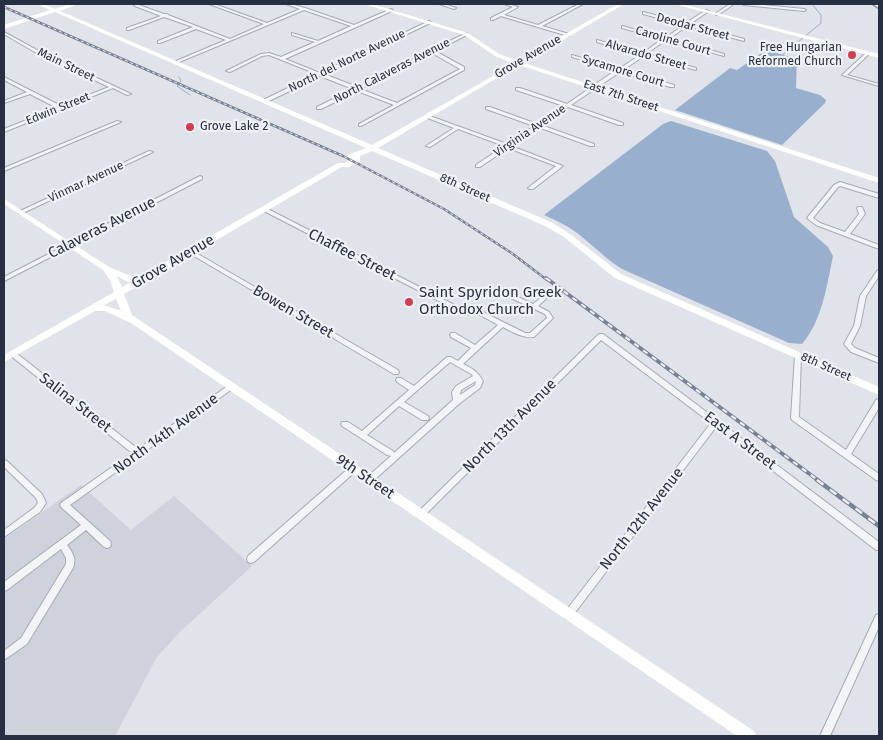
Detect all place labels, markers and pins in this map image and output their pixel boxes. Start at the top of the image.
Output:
place label: Free Hungarian Reformed Church [748,41,842,69]
marker: Free Hungarian Reformed Church [846,49,858,61]
place label: Grove Lake 2 [200,120,268,134]
marker: Grove Lake 2 [184,121,196,133]
place label: Saint Spyridon Greek Orthodox Church [419,284,561,319]
marker: Saint Spyridon Greek Orthodox Church [403,296,415,308]

